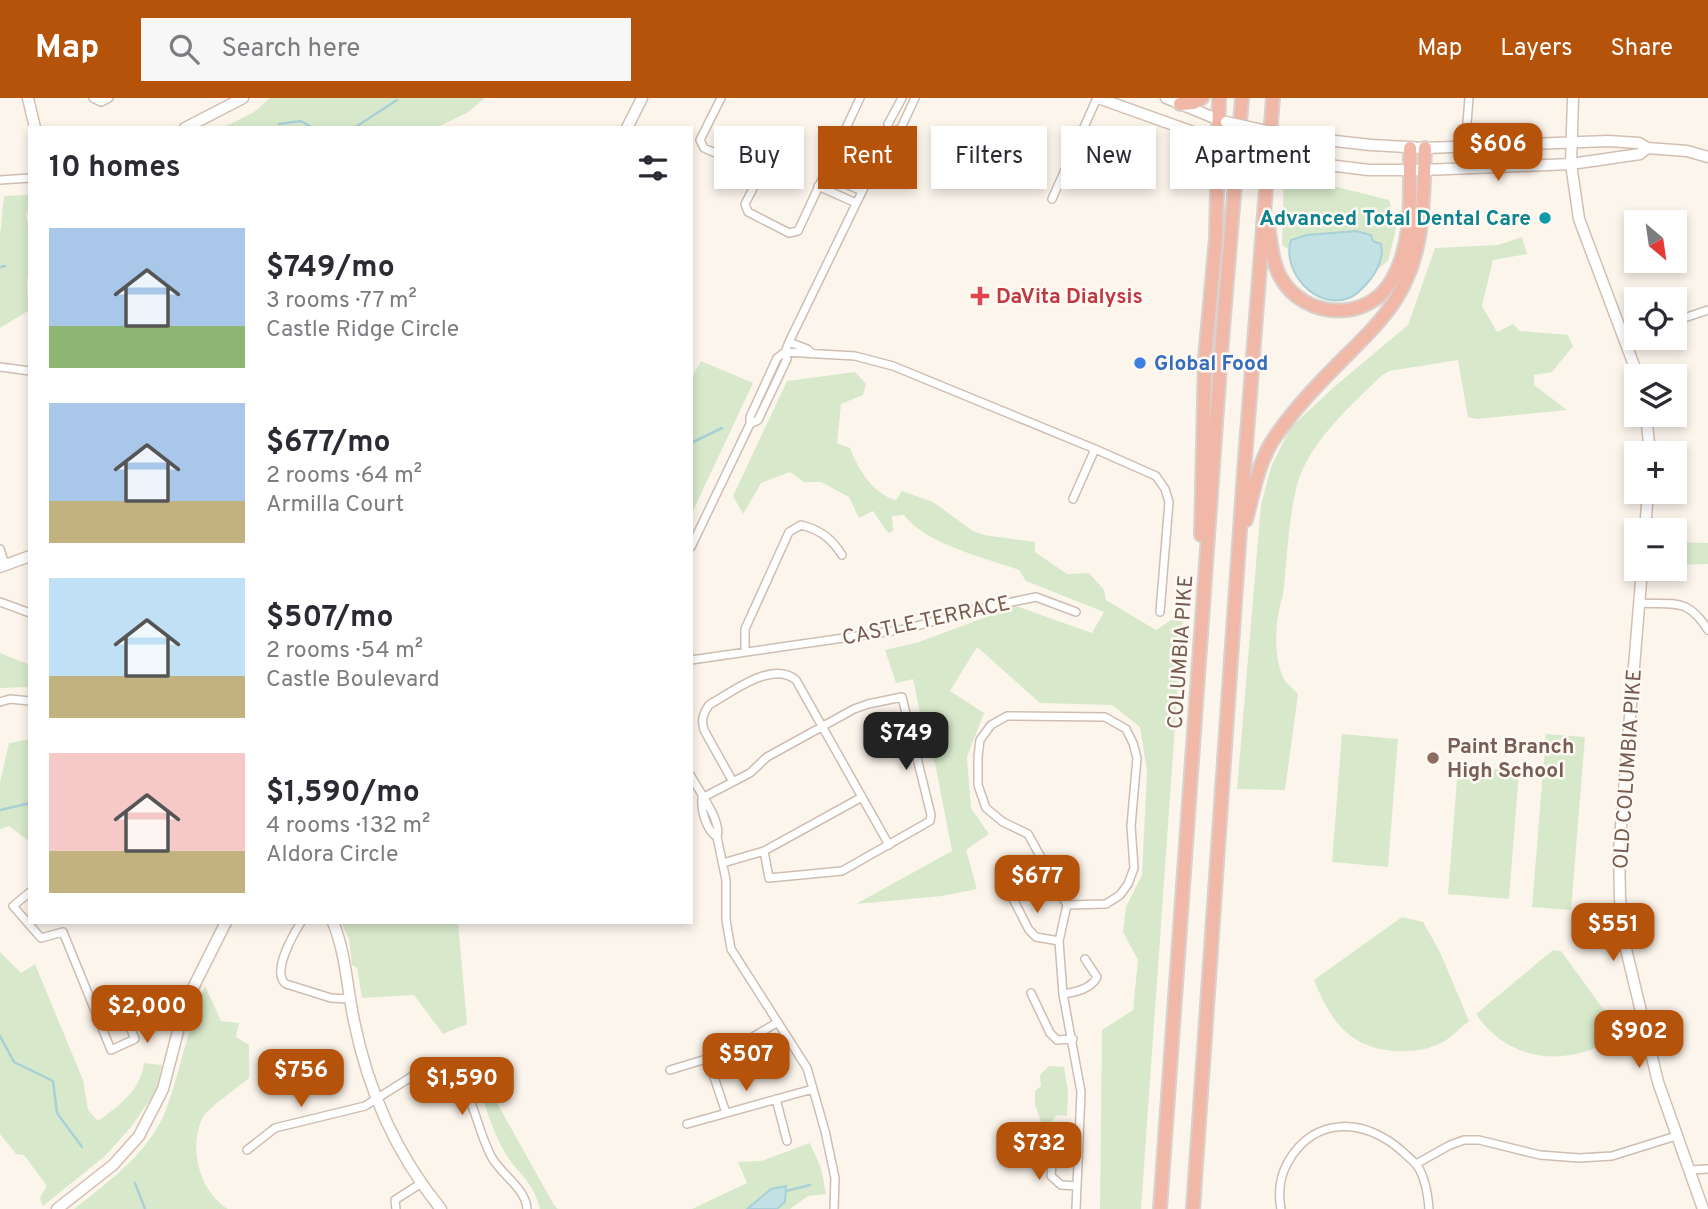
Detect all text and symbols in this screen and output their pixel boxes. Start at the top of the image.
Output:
search box [141,18,631,81]
text: Map [35,28,99,70]
icon: search [165,30,203,68]
text: Search here [221,33,360,66]
text: Map [1417,34,1462,64]
text: Layers [1500,34,1572,64]
text: Share [1610,34,1673,64]
pin: $606 [1457,123,1539,183]
chip: Buy [714,126,804,189]
chip: Rent [818,126,917,189]
chip: Filters [931,126,1047,189]
chip: New [1061,126,1156,189]
chip: Apartment [1170,126,1335,189]
text: $606 [1469,131,1527,160]
icon: filters [634,149,672,187]
text: 10 homes [49,150,180,187]
place label: Advanced Total Dental Care [1259,206,1531,233]
marker: Advanced Total Dental Care [1537,210,1553,226]
north arrow [1624,210,1687,273]
map controls [1624,210,1687,581]
text: $749/mo [266,250,395,287]
icon: home [105,256,189,340]
place label: DaVita Dialysis [996,284,1143,311]
marker: DaVita Dialysis [970,286,990,306]
text: 3 rooms · 77 m² [266,287,417,316]
button: locate [1624,287,1687,350]
text: Castle Ridge Circle [266,316,459,345]
place label: Global Food [1154,351,1268,378]
marker: Global Food [1132,355,1148,371]
button: layers [1624,364,1687,427]
text: $677/mo [266,425,391,462]
icon: home [105,431,189,515]
button: + [1624,441,1687,504]
text: 2 rooms · 64 m² [266,462,422,491]
text: Armilla Court [266,491,404,520]
button: − [1624,518,1687,581]
street label: COLUMBIA PIKE [1163,574,1200,730]
street label: CASTLE TERRACE [840,590,1013,652]
text: $507/mo [266,600,393,637]
icon: home [105,606,189,690]
text: 2 rooms · 54 m² [266,637,423,666]
text: Castle Boulevard [266,666,440,695]
street label: OLD COLUMBIA PIKE [1608,668,1649,870]
pin: $749 [865,712,947,772]
text: $749 [879,720,933,749]
place label: Paint Branch High School [1447,734,1574,785]
marker: Paint Branch High School [1425,750,1441,766]
text: $1,590/mo [266,775,420,812]
icon: home [105,781,189,865]
text: 4 rooms · 132 m² [266,812,430,841]
text: Aldora Circle [266,841,398,870]
pin: $677 [996,856,1078,915]
text: $677 [1011,863,1063,892]
pin: $551 [1572,904,1654,963]
text: $551 [1587,911,1639,940]
pin: $2,000 [90,986,204,1045]
text: $2,000 [107,993,187,1022]
pin: $902 [1598,1010,1680,1070]
text: $902 [1610,1018,1668,1047]
pin: $507 [705,1034,787,1093]
text: $507 [719,1041,773,1070]
pin: $756 [260,1049,342,1109]
text: $756 [274,1057,328,1086]
pin: $1,590 [405,1058,519,1117]
text: $1,590 [426,1065,498,1094]
pin: $732 [998,1122,1080,1182]
text: $732 [1012,1130,1066,1159]

